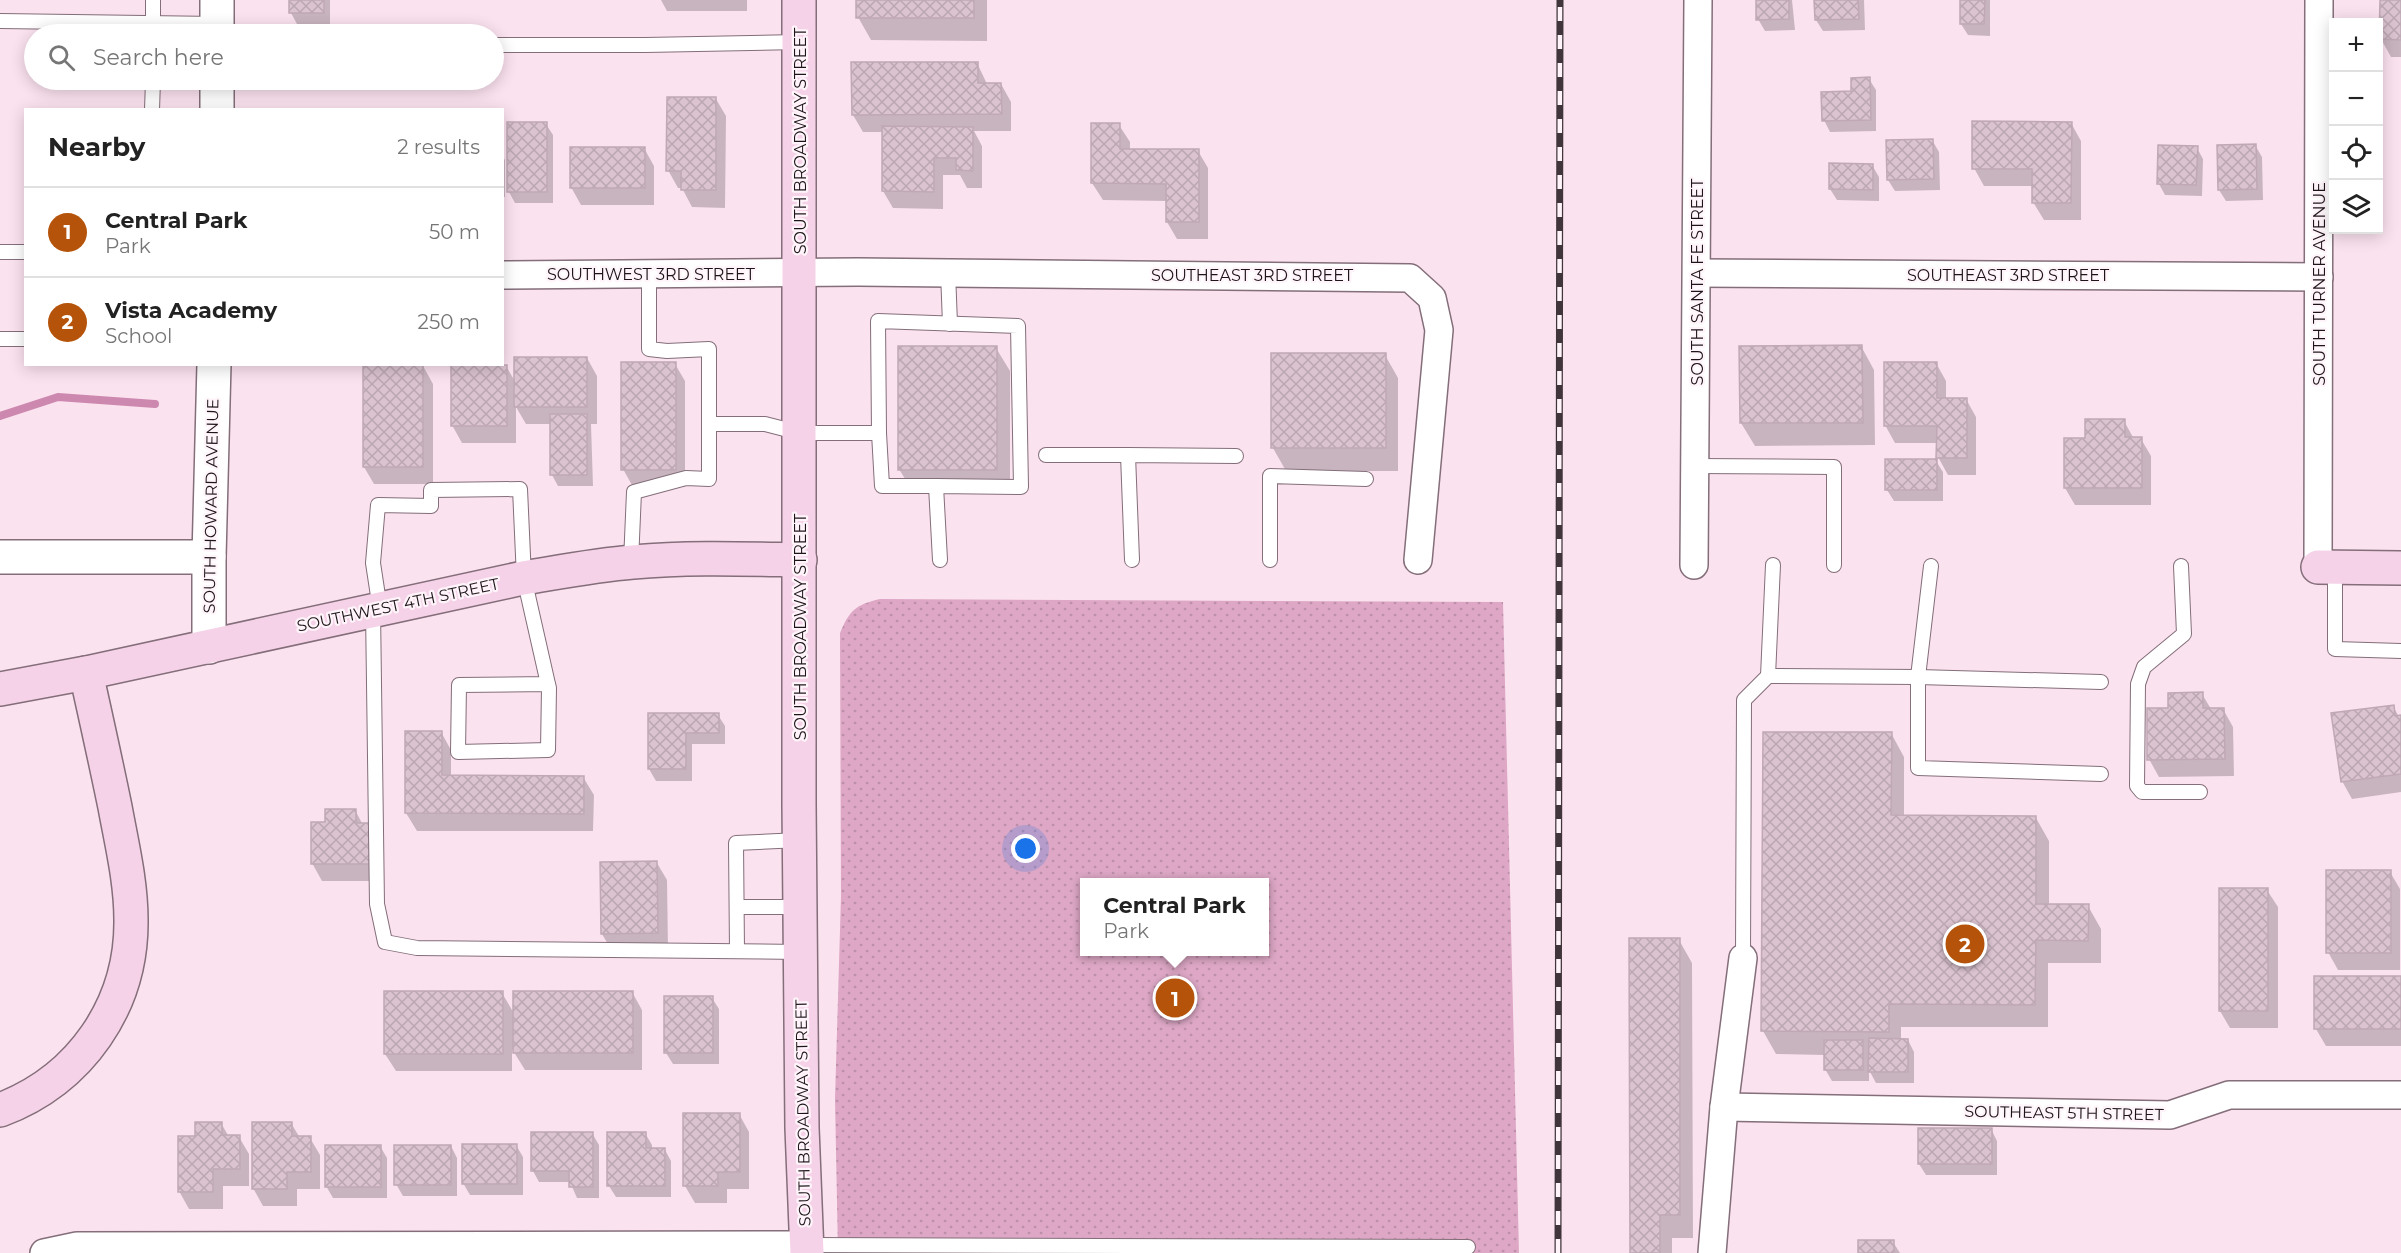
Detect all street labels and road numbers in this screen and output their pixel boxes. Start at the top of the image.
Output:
street label: SOUTH BROADWAY STREET [791,27,810,254]
street label: SOUTH SANTA FE STREET [1688,178,1707,385]
street label: SOUTH TURNER AVENUE [2310,182,2329,386]
street label: SOUTHWEST 3RD STREET [547,265,756,284]
street label: SOUTHEAST 3RD STREET [1151,266,1354,285]
street label: SOUTHEAST 3RD STREET [1907,266,2110,285]
street label: SOUTH HOWARD AVENUE [200,398,222,614]
street label: SOUTH BROADWAY STREET [791,513,810,740]
street label: SOUTHWEST 4TH STREET [295,574,502,636]
street label: SOUTH BROADWAY STREET [792,999,814,1226]
street label: SOUTHEAST 5TH STREET [1964,1102,2165,1124]

